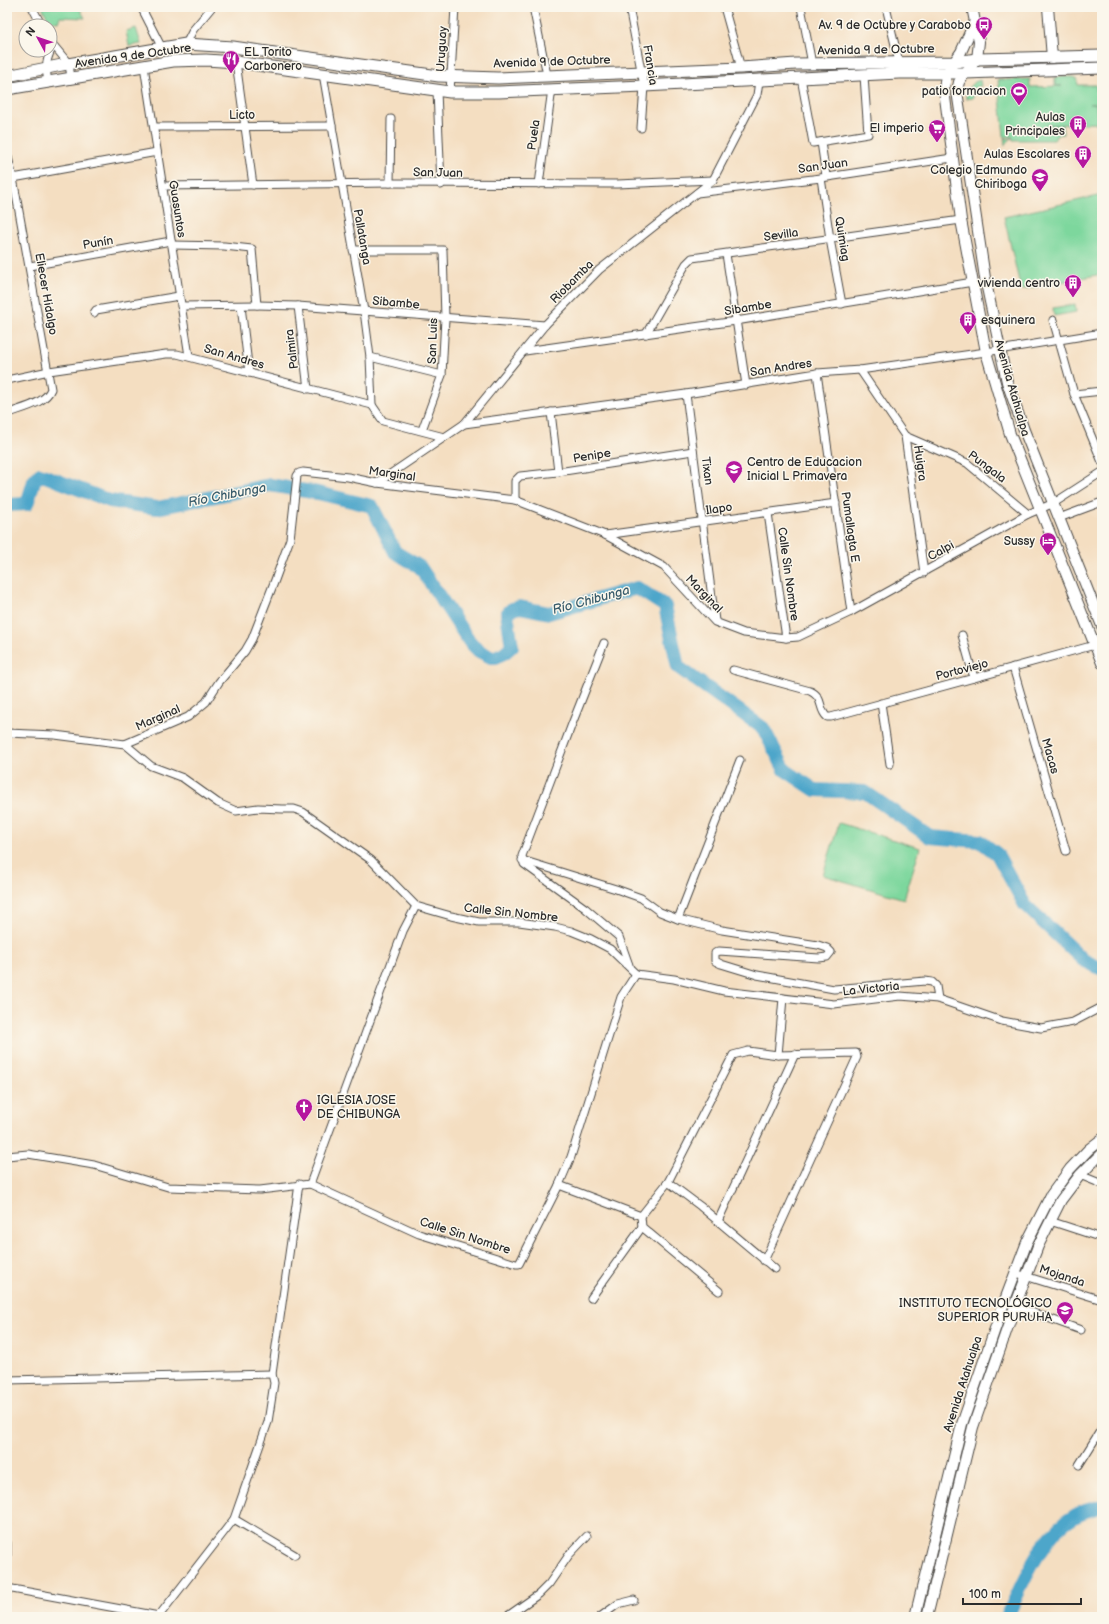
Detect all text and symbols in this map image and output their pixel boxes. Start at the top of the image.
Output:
bus stop icon: Av. 9 de Octubre y Carabobo [974,15,994,40]
north arrow [18,18,58,58]
place label: Av. 9 de Octubre y Carabobo [818,18,971,33]
text: N [23,25,38,39]
street label: Uruguay [433,25,451,72]
street label: Avenida 9 de Octubre [74,40,192,72]
street label: Avenida 9 de Octubre [817,41,935,59]
street label: Francia [639,44,661,87]
place label: EL Torito Carbonero [244,45,302,74]
restaurant icon: EL Torito Carbonero [221,49,241,74]
street label: Avenida 9 de Octubre [493,52,611,72]
sports icon: patio formacion [1009,81,1029,106]
place label: patio formacion [922,84,1006,99]
street label: Licto [229,108,255,123]
place label: Aulas Principales [1005,110,1065,139]
building icon: Aulas Principales [1068,114,1088,139]
supermarket icon: El imperio [927,118,947,143]
street label: Puela [524,119,544,151]
place label: El imperio [869,121,924,136]
building icon: Aulas Escolares [1073,144,1093,169]
place label: Aulas Escolares [984,147,1070,162]
street label: San Juan [797,155,849,177]
place label: Colegio Edmundo Chiriboga [930,163,1027,192]
street label: San Juan [413,165,463,181]
school or university icon: Colegio Edmundo Chiriboga [1030,167,1050,192]
street label: Guasuntos [165,179,189,239]
street label: Pallatanga [350,208,374,266]
street label: Quimiag [831,215,853,263]
street label: Sevilla [763,225,800,245]
street label: Punín [82,233,115,253]
street label: Eliecer Hidalgo [31,252,61,336]
street label: Riobamba [547,257,597,307]
building icon: vivienda centro [1063,273,1083,298]
place label: vivienda centro [977,276,1060,291]
street label: Sibambe [372,293,420,313]
street label: Sibambe [723,297,773,319]
building icon: esquinera [958,310,978,335]
place label: esquinera [981,313,1036,328]
street label: San Luis [425,318,441,364]
street label: Palmira [282,328,302,370]
street label: Avenida Atahualpa [991,338,1033,438]
street label: San Andres [202,341,266,373]
street label: San Andres [749,356,813,380]
street label: Huigra [910,444,930,482]
street label: Penipe [572,446,612,466]
street label: Pungala [965,448,1009,486]
place label: Centro de Educacion Inicial L Primavera [747,455,862,484]
street label: Tixan [698,456,716,486]
school or university icon: Centro de Educacion Inicial L Primavera [724,459,744,484]
street label: Marginal [368,463,416,485]
water label: Río Chibunga [187,480,267,510]
street label: Pumallagta E [838,491,862,563]
street label: Ilapo [705,500,734,518]
street label: Calle Sin Nombre [774,526,802,622]
hotel icon: Sussy [1038,531,1058,556]
place label: Sussy [1004,534,1036,549]
street label: Calpi [925,538,957,564]
street label: Marginal [682,572,726,616]
water label: Río Chibunga [551,582,631,618]
street label: Portoviejo [934,656,990,684]
street label: Marginal [133,702,183,734]
street label: Macas [1038,737,1062,776]
street label: Calle Sin Nombre [463,901,559,925]
street label: La Victoria [842,979,900,999]
place label: IGLESIA JOSE DE CHIBUNGA [317,1093,401,1122]
church icon: IGLESIA JOSE DE CHIBUNGA [294,1097,314,1122]
street label: Calle Sin Nombre [418,1214,512,1258]
street label: Mojanda [1037,1262,1087,1290]
place label: INSTITUTO TECNOLÓGICO SUPERIOR PURUHA [899,1294,1053,1325]
school or university icon: INSTITUTO TECNOLÓGICO SUPERIOR PURUHA [1055,1300,1075,1325]
street label: Avenida Atahualpa [940,1334,986,1434]
scale bar [963,1580,1081,1606]
text: 100 m [969,1587,1001,1602]

